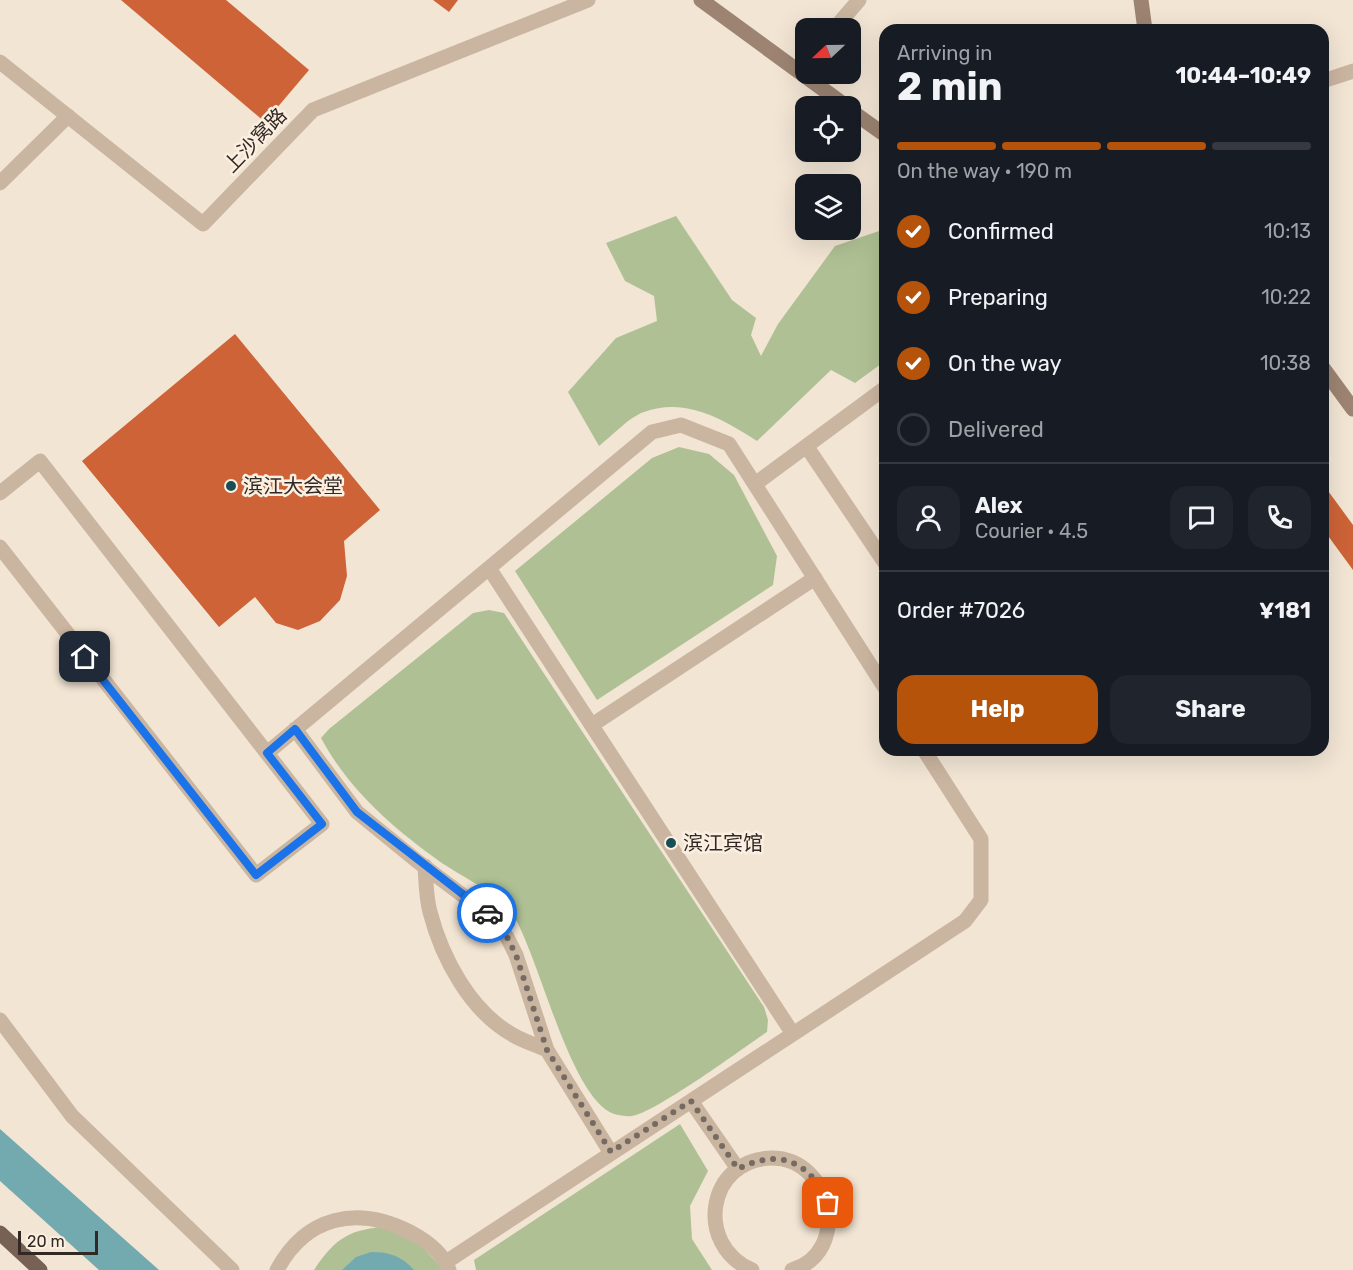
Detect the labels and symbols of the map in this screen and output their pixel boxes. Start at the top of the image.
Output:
north arrow [795,18,861,84]
street label: 上沙窝路 [219,103,291,177]
place label: 滨江大会堂 [243,474,343,498]
marker: 滨江大会堂 [224,479,238,493]
pin [59,631,110,682]
place label: 滨江宾馆 [683,831,763,855]
marker: 滨江宾馆 [664,836,678,850]
courier [457,883,517,943]
pin [802,1177,853,1228]
scale bar [18,1228,98,1256]

